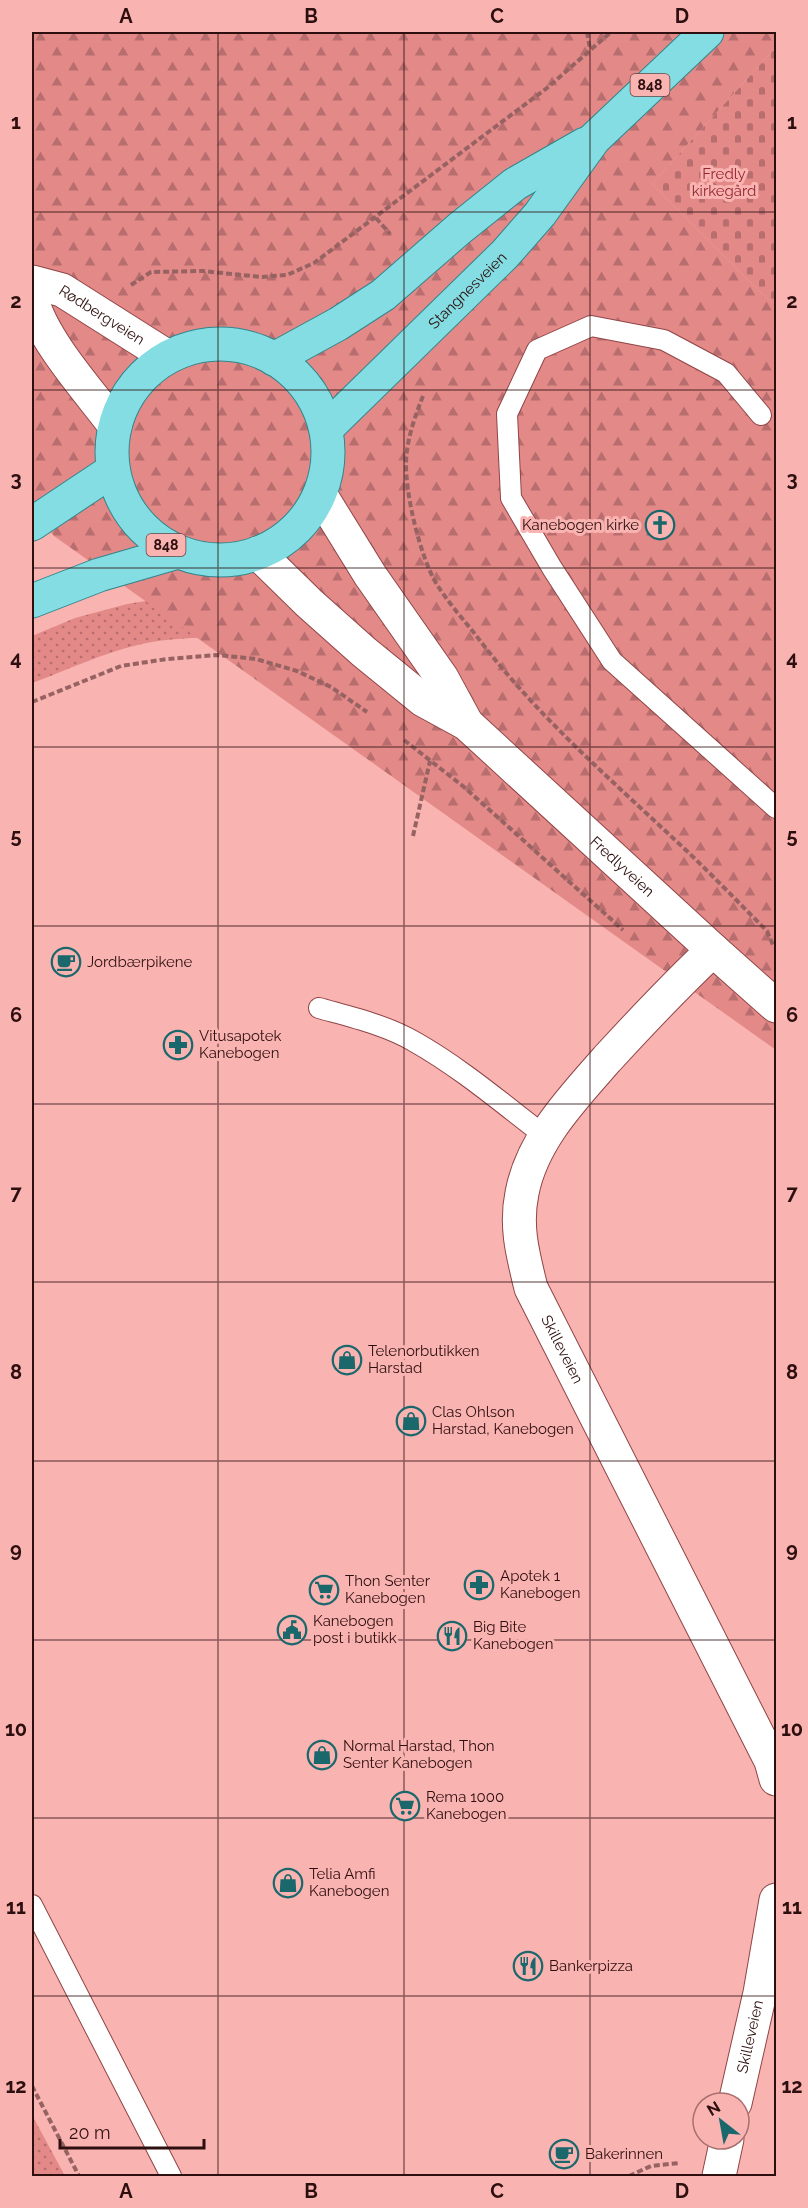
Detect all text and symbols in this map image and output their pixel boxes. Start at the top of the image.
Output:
text: A [119,4,133,28]
text: B [304,4,318,28]
text: C [490,4,504,28]
text: D [675,4,689,28]
road number: 848 [630,74,670,96]
text: 1 [11,110,21,134]
text: 1 [787,110,797,134]
park label: Fredly kirkegård [692,165,756,200]
street label: Stangnesveien [425,248,510,333]
street label: Rødbergveien [56,281,148,349]
text: 2 [10,289,22,313]
text: 2 [786,289,798,313]
text: 3 [10,467,22,491]
text: 3 [786,467,798,491]
church icon: Kanebogen kirke [644,509,676,541]
place label: Kanebogen kirke [522,516,639,534]
road number: 848 [146,534,186,556]
text: 4 [10,646,22,670]
text: 4 [786,646,798,670]
text: 5 [10,824,22,848]
text: 5 [786,824,798,848]
street label: Fredlyveien [586,833,658,901]
cafe icon: Jordbærpikene [50,946,82,978]
place label: Jordbærpikene [87,953,193,971]
text: 6 [10,1003,22,1027]
text: 6 [786,1003,798,1027]
place label: Vitusapotek Kanebogen [199,1027,282,1062]
pharmacy icon: Vitusapotek Kanebogen [162,1029,194,1061]
text: 7 [10,1181,22,1205]
text: 7 [786,1181,798,1205]
street label: Skilleveien [537,1312,587,1387]
place label: Telenorbutikken Harstad [368,1342,480,1377]
shop icon: Telenorbutikken Harstad [331,1344,363,1376]
text: 8 [10,1360,22,1384]
text: 8 [786,1360,798,1384]
place label: Clas Ohlson Harstad, Kanebogen [432,1403,574,1438]
shop icon: Clas Ohlson Harstad, Kanebogen [395,1405,427,1437]
text: 9 [10,1538,22,1562]
text: 9 [786,1538,798,1562]
place label: Apotek 1 Kanebogen [500,1567,580,1602]
pharmacy icon: Apotek 1 Kanebogen [463,1569,495,1601]
place label: Thon Senter Kanebogen [345,1572,431,1607]
supermarket icon: Thon Senter Kanebogen [308,1574,340,1606]
place label: Kanebogen post i butikk [313,1612,397,1647]
public building icon: Kanebogen post i butikk [276,1614,308,1646]
place label: Big Bite Kanebogen [473,1618,553,1653]
restaurant icon: Big Bite Kanebogen [436,1620,468,1652]
text: 10 [5,1717,27,1741]
text: 10 [781,1717,803,1741]
place label: Normal Harstad, Thon Senter Kanebogen [343,1737,495,1772]
shop icon: Normal Harstad, Thon Senter Kanebogen [306,1739,338,1771]
place label: Rema 1000 Kanebogen [426,1788,506,1823]
supermarket icon: Rema 1000 Kanebogen [389,1790,421,1822]
place label: Telia Amfi Kanebogen [309,1865,389,1900]
shop icon: Telia Amfi Kanebogen [272,1867,304,1899]
text: 11 [6,1895,26,1919]
text: 11 [782,1895,802,1919]
restaurant icon: Bankerpizza [512,1950,544,1982]
place label: Bankerpizza [549,1957,633,1975]
street label: Skilleveien [733,1998,767,2075]
text: 12 [5,2074,27,2098]
text: 12 [781,2074,803,2098]
north arrow [691,2091,751,2151]
text: N [703,2097,724,2120]
scale bar [60,2112,204,2150]
text: 20 m [69,2122,111,2143]
cafe icon: Bakerinnen [548,2138,580,2170]
place label: Bakerinnen [585,2145,663,2163]
text: A [119,2179,133,2203]
text: B [304,2179,318,2203]
text: C [490,2179,504,2203]
text: D [675,2179,689,2203]

